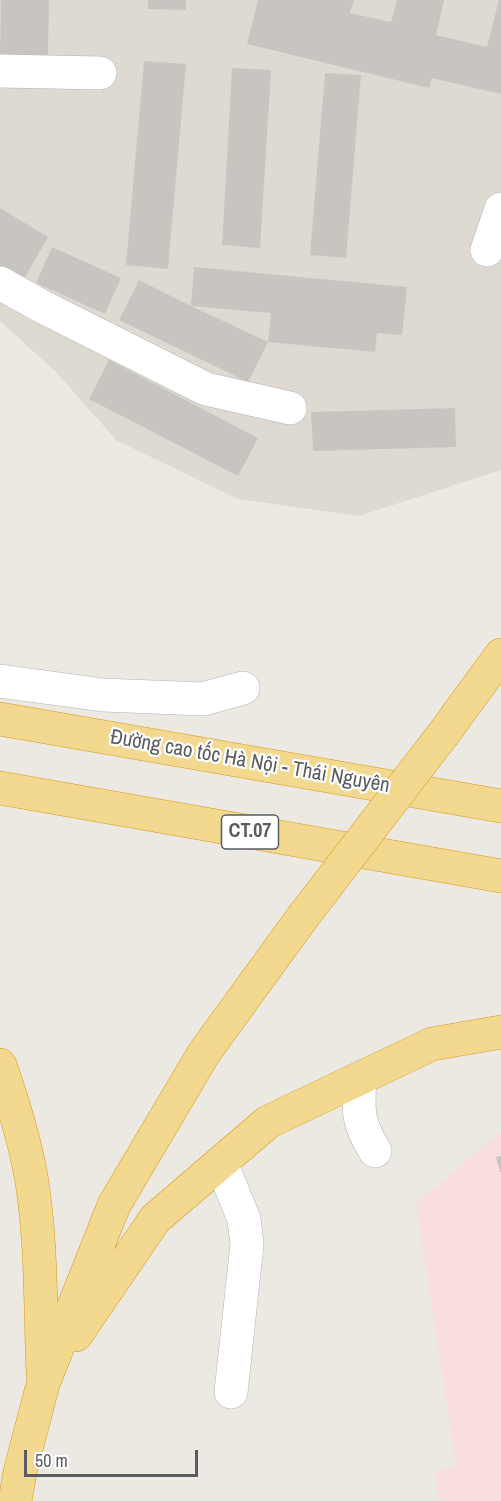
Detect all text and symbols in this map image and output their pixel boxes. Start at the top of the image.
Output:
street label: Đường cao tốc Hà Nội - Thái Nguyên [108,725,392,799]
road number: CT.07 [222,815,278,849]
scale bar [27,1438,201,1476]
text: 50 m [35,1448,68,1473]

